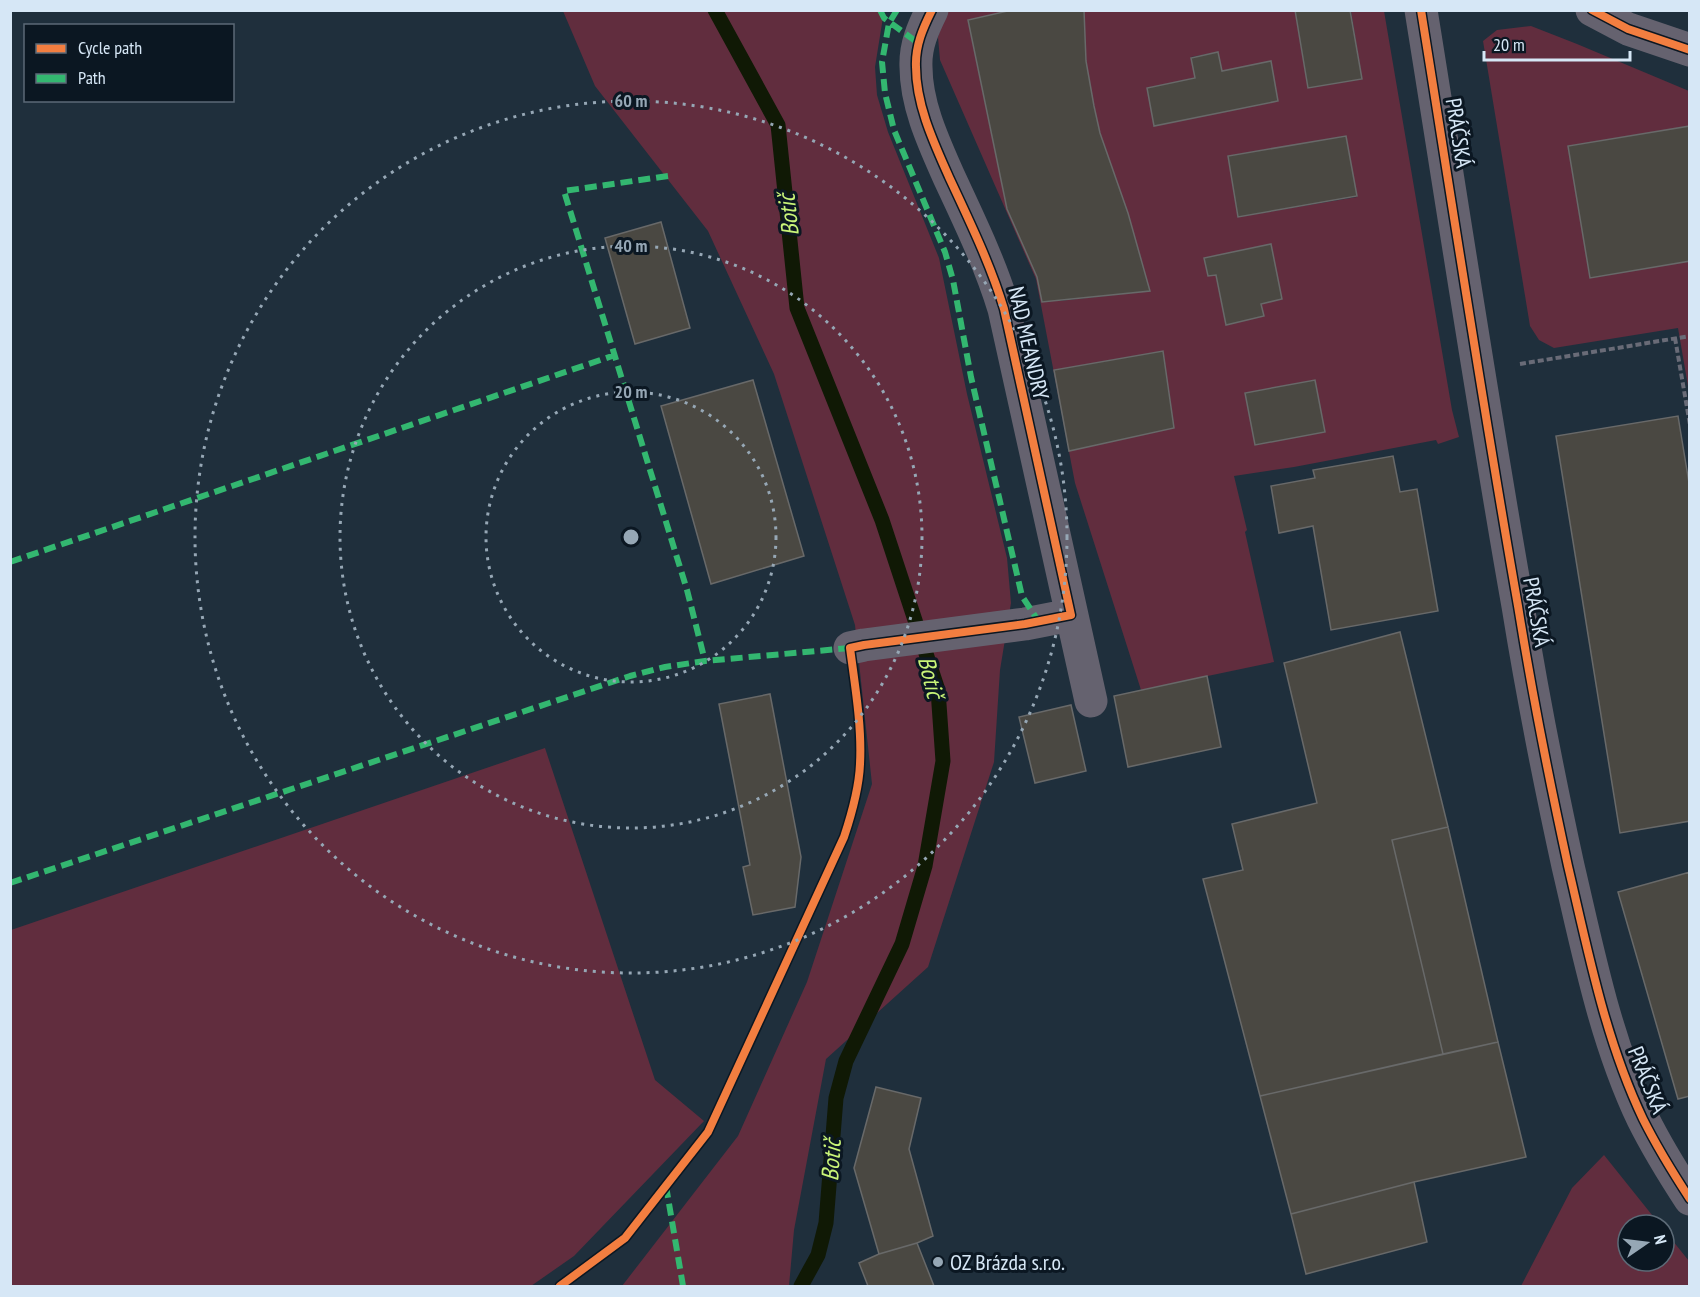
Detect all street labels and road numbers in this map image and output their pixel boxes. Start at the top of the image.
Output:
street label: PRÁČSKÁ [1440,96,1478,170]
street label: NAD MEANDRY [1002,284,1056,402]
street label: PRÁČSKÁ [1517,575,1557,650]
street label: PRÁČSKÁ [1622,1042,1674,1118]

